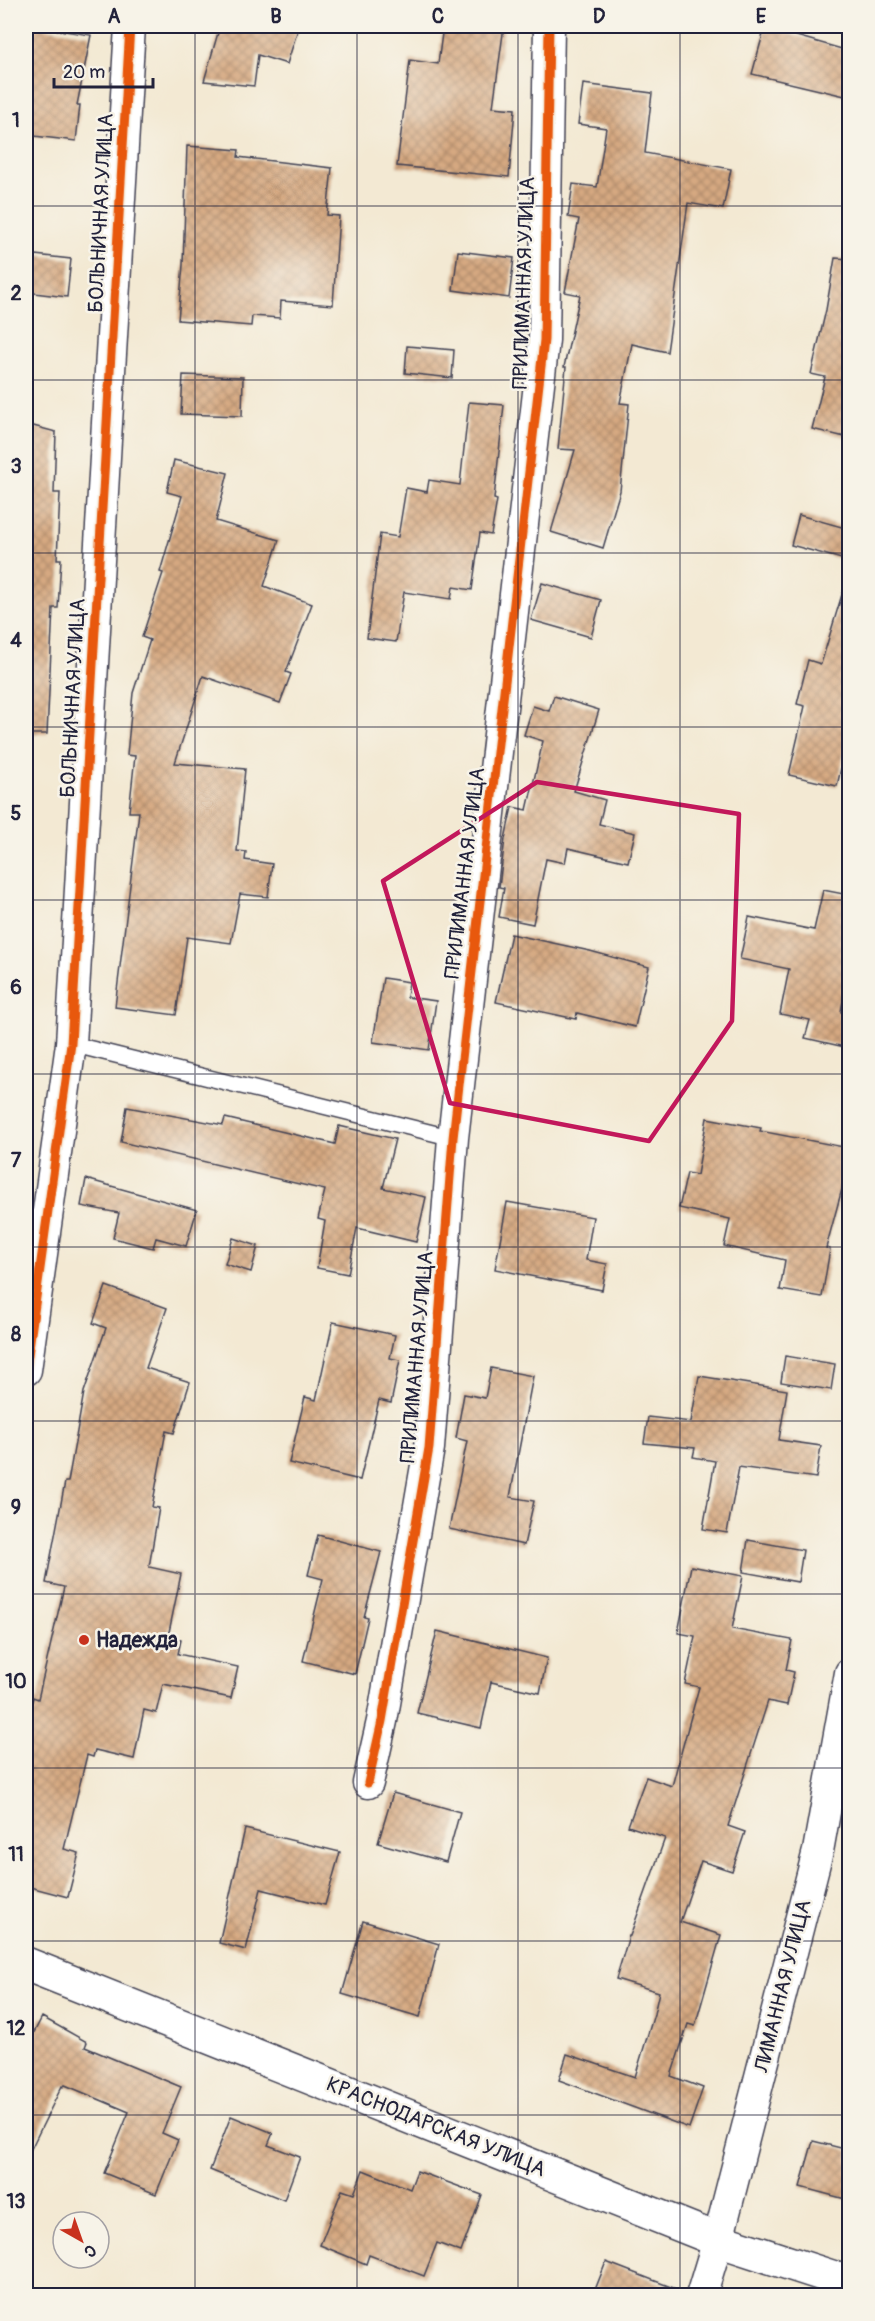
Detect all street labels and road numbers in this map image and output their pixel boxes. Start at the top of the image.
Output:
street label: БОЛЬНИЧНАЯ УЛИЦА [82,113,120,313]
street label: ПРИЛИМАННАЯ УЛИЦА [507,176,541,390]
street label: БОЛЬНИЧНАЯ УЛИЦА [54,598,92,798]
street label: ПРИЛИМАННАЯ УЛИЦА [439,766,491,980]
street label: ПРИЛИМАННАЯ УЛИЦА [394,1250,440,1464]
street label: ЛИМАННАЯ УЛИЦА [748,1897,818,2076]
street label: КРАСНОДАРСКАЯ УЛИЦА [322,2071,550,2183]

